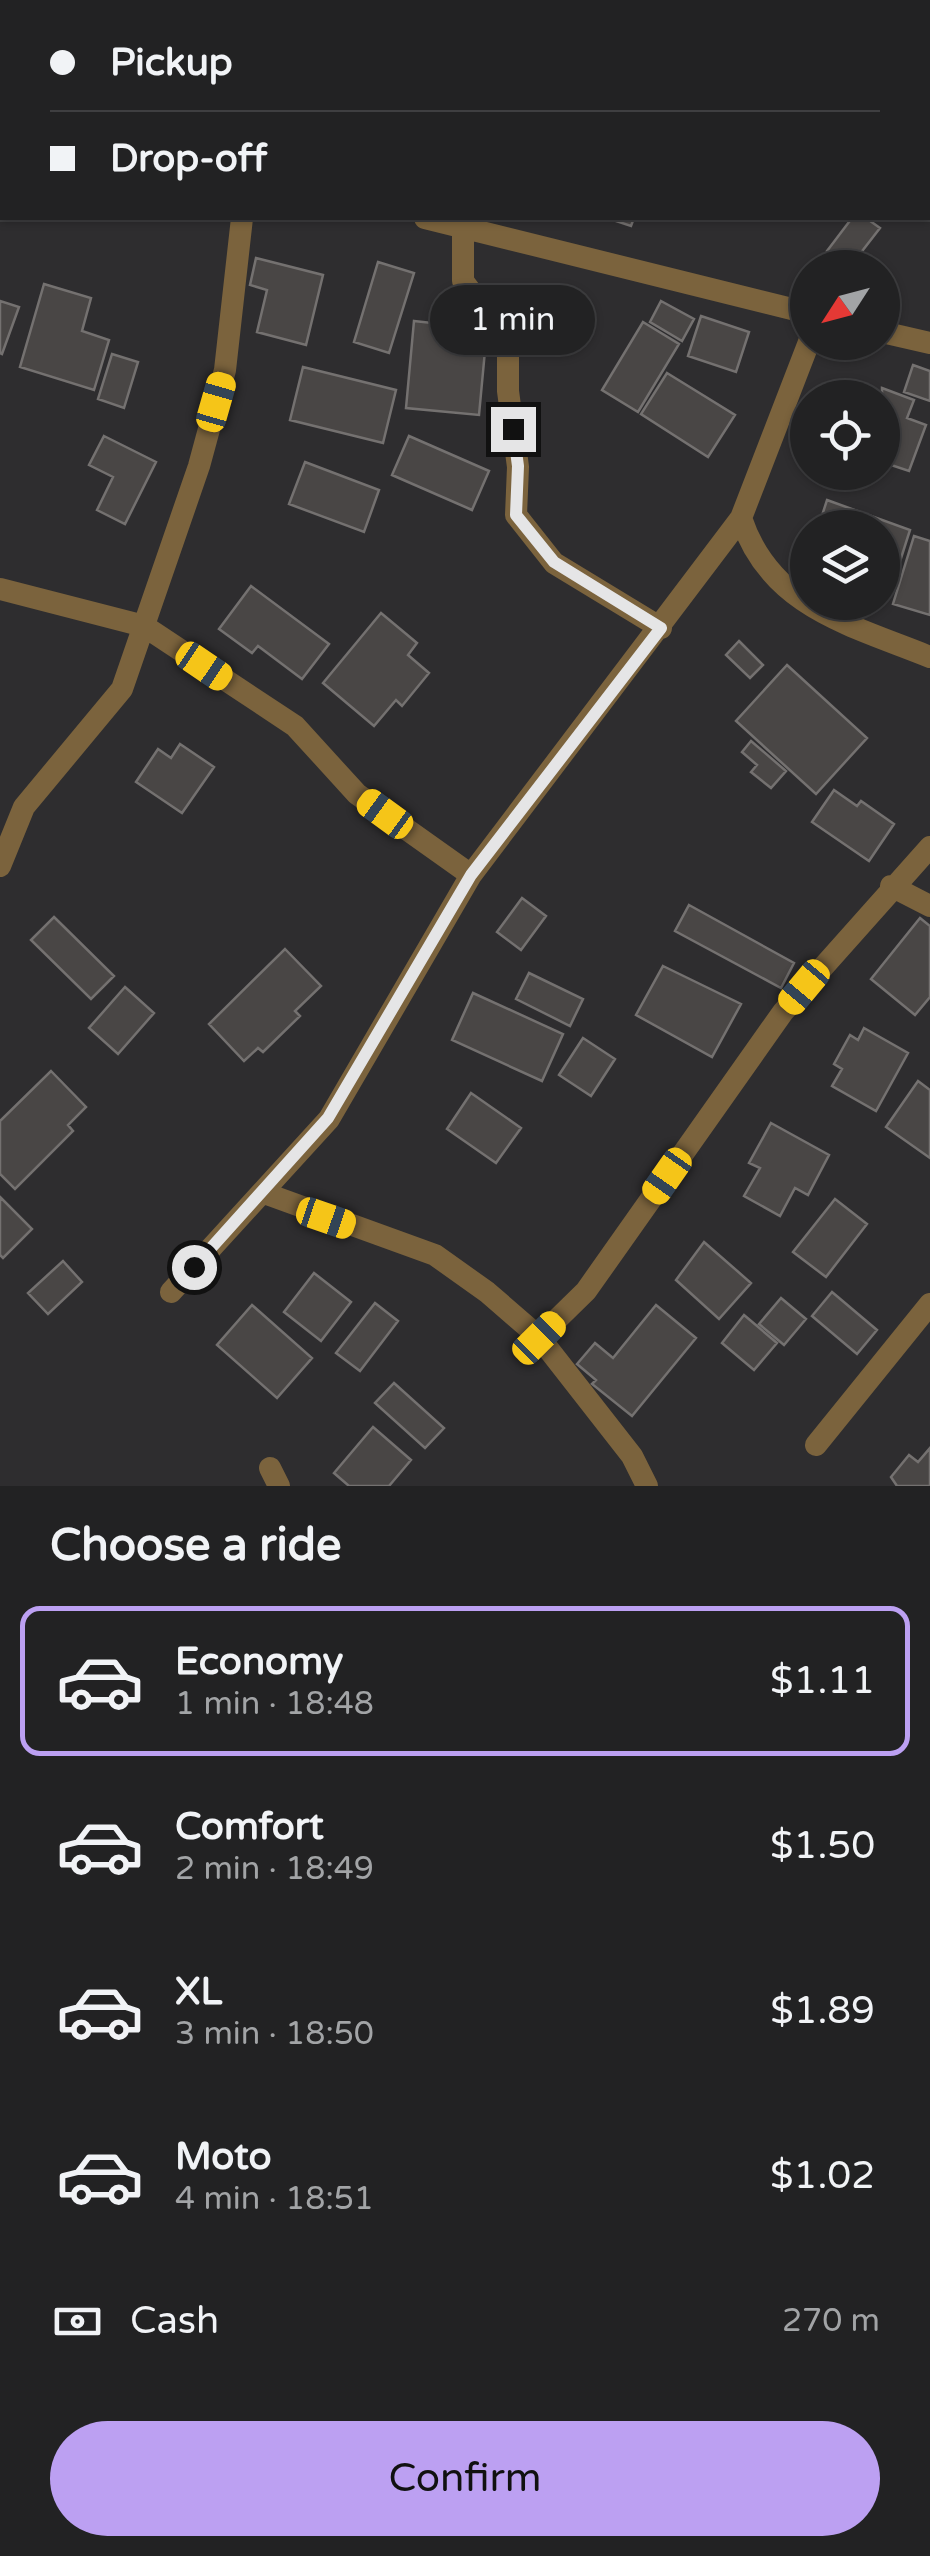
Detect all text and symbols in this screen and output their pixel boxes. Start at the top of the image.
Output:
text: Pickup [110,40,233,86]
text: Drop-off [110,136,267,182]
north arrow [790,250,900,360]
map controls [790,250,900,620]
callout: 1 min [430,284,596,354]
text: 1 min [470,301,555,339]
car [193,369,239,435]
button: locate [790,380,900,490]
route end [491,407,536,452]
button: layers [790,510,900,620]
car [171,637,237,695]
car [352,784,418,844]
car [773,954,835,1020]
car [638,1143,696,1209]
car [293,1194,359,1242]
route start [172,1245,217,1290]
car [507,1306,571,1370]
text: Choose a ride [50,1519,341,1573]
icon: car [55,1636,145,1726]
text: Economy [175,1639,343,1685]
text: $1.11 [770,1658,875,1704]
text: 1 min · 18:48 [175,1685,374,1723]
icon: car [55,1801,145,1891]
text: Comfort [175,1804,324,1850]
text: $1.50 [770,1823,875,1869]
text: 2 min · 18:49 [175,1850,374,1888]
icon: car [55,1966,145,2056]
text: XL [175,1969,222,2015]
text: $1.89 [770,1988,875,2034]
text: 3 min · 18:50 [175,2015,374,2053]
icon: car [55,2131,145,2221]
text: Moto [175,2134,271,2180]
text: $1.02 [770,2153,875,2199]
text: 4 min · 18:51 [175,2180,374,2218]
icon: cash [50,2294,105,2349]
text: Cash [130,2298,219,2344]
text: 270 m [782,2302,880,2340]
button: Confirm [50,2421,880,2536]

